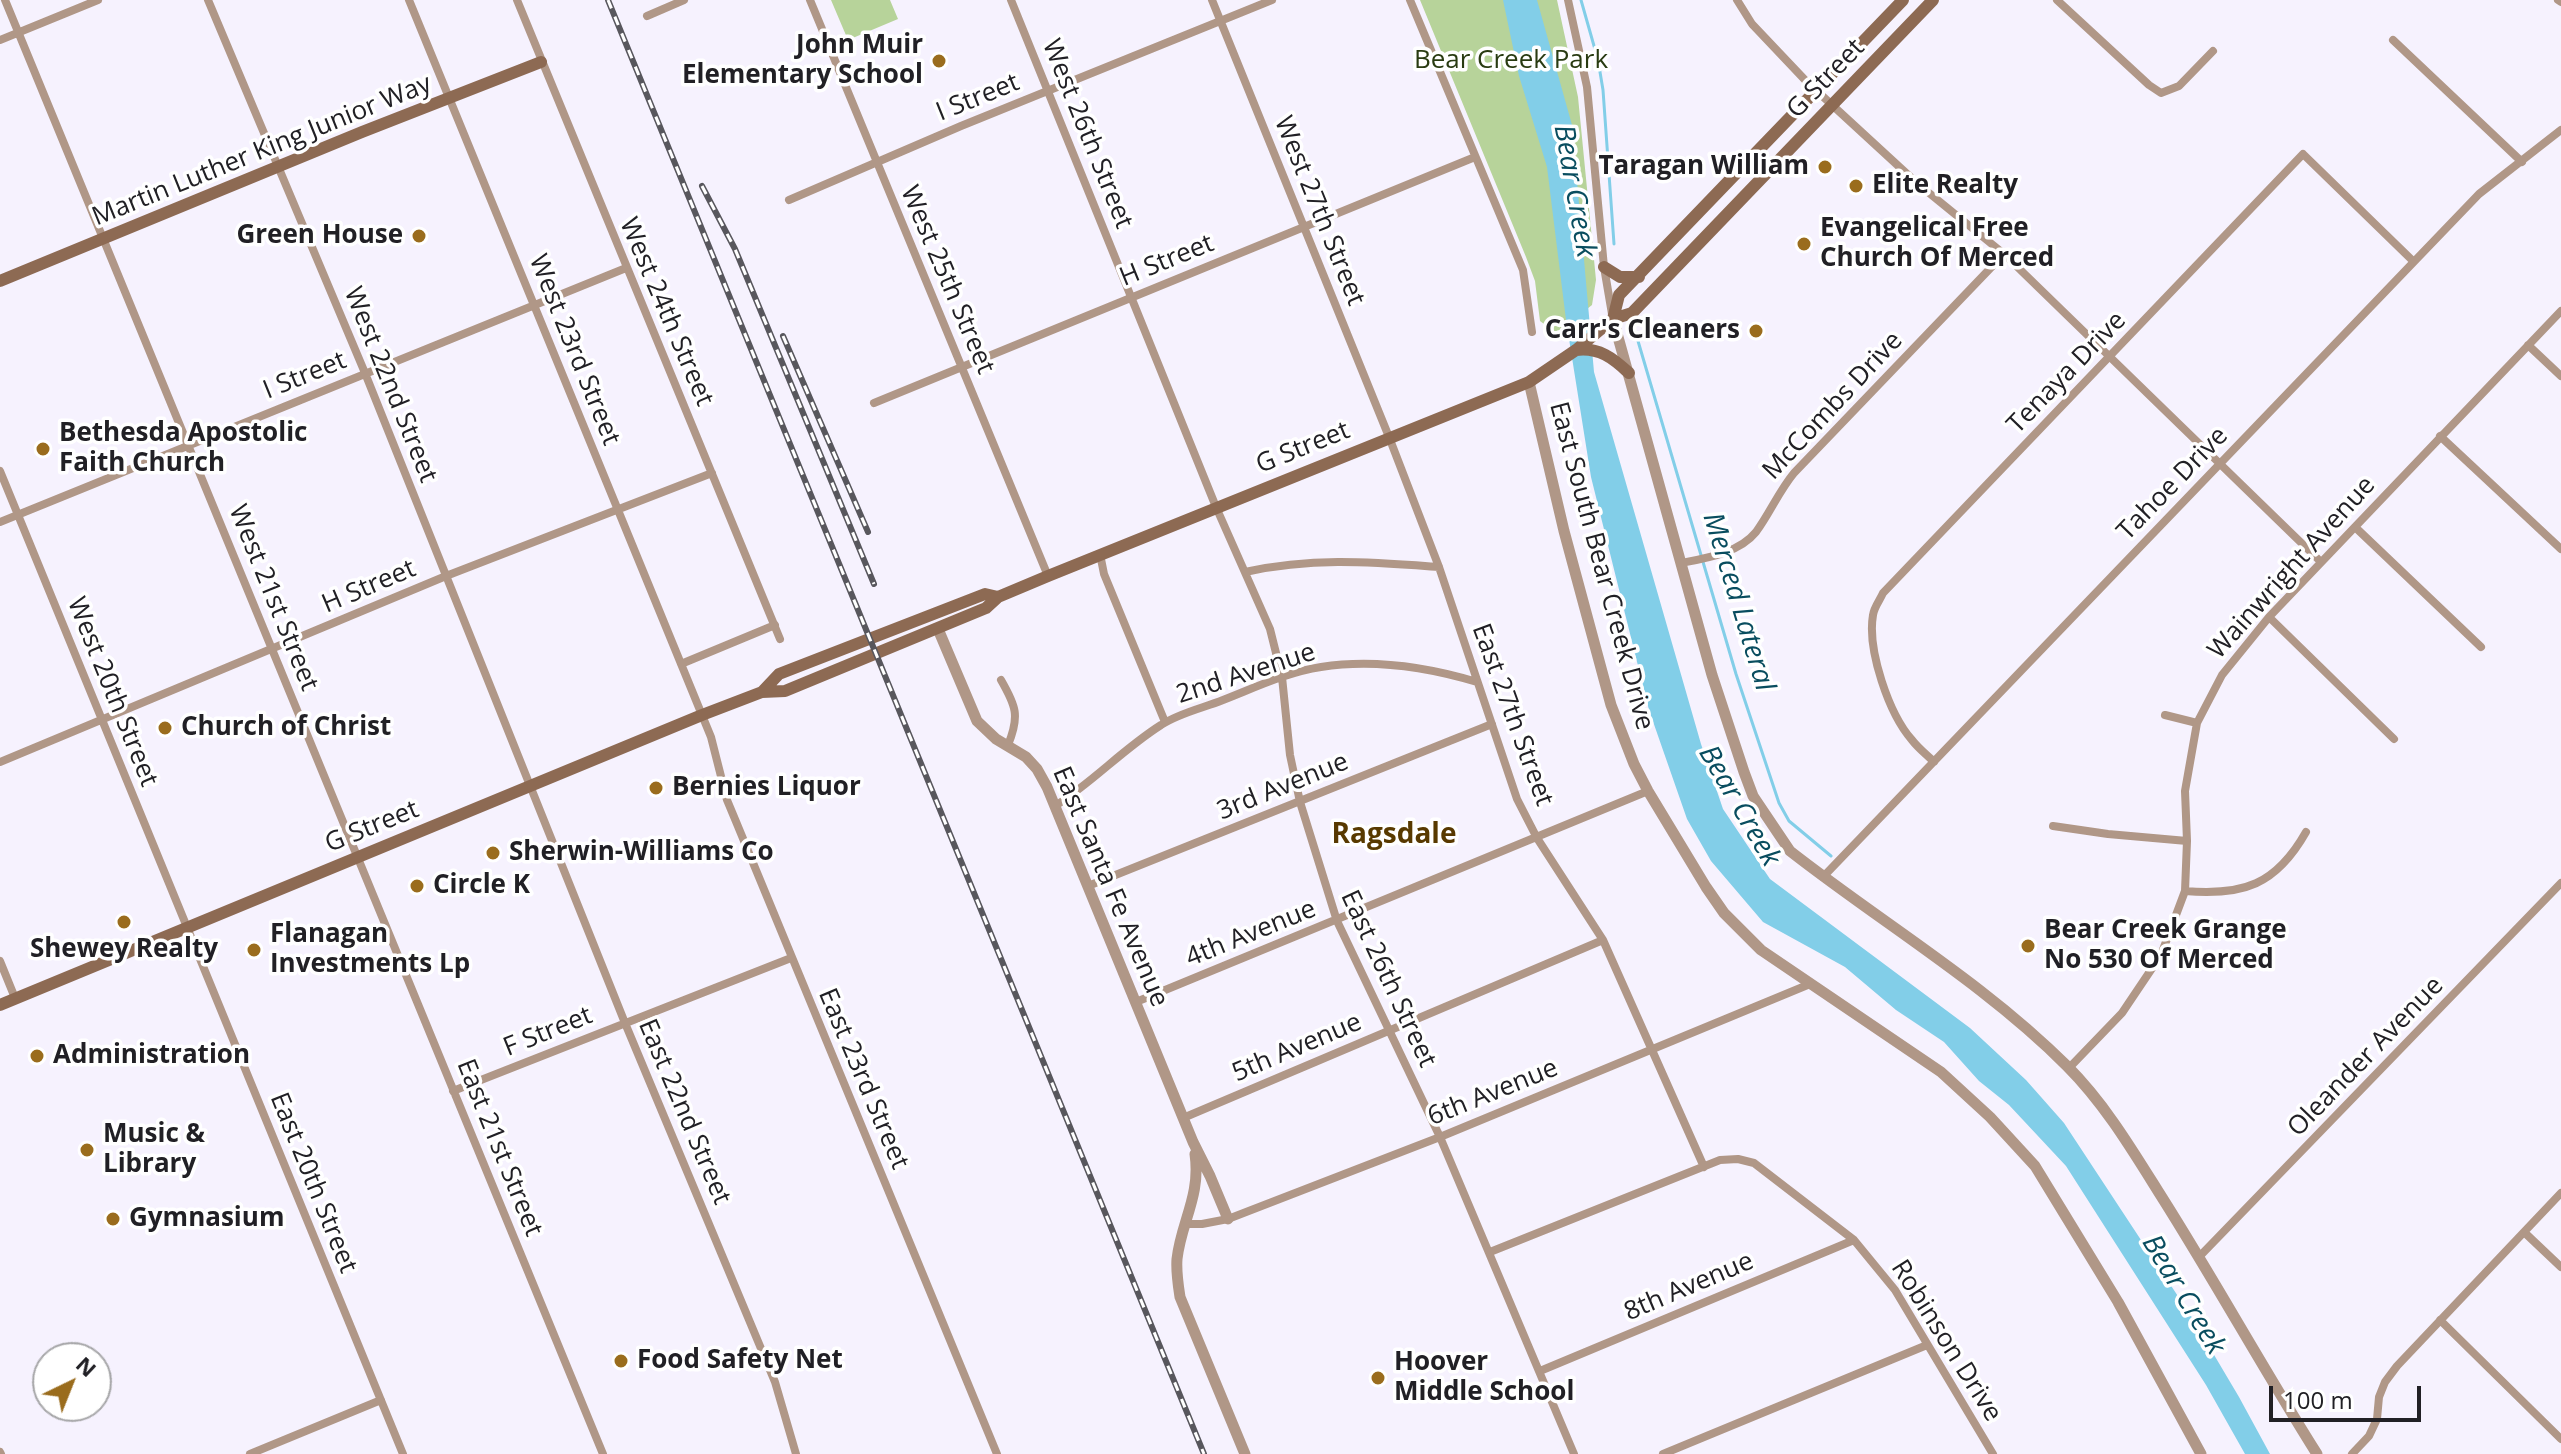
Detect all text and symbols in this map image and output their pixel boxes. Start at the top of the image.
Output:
place label: John Muir Elementary School [682,30,923,92]
street label: G Street [1781,33,1871,125]
street label: West 26th Street [1035,35,1139,233]
park label: Bear Creek Park [1414,45,1608,77]
marker: John Muir Elementary School [930,52,948,70]
street label: I Street [932,67,1024,129]
street label: Martin Luther King Junior Way [88,69,436,233]
street label: West 27th Street [1267,112,1371,310]
water label: Bear Creek [1546,122,1602,260]
place label: Taragan William [1598,151,1809,183]
marker: Taragan William [1816,158,1834,176]
place label: Elite Realty [1872,170,2018,202]
marker: Elite Realty [1847,177,1865,195]
street label: West 25th Street [893,181,1001,379]
street label: West 24th Street [612,213,720,411]
place label: Evangelical Free Church Of Merced [1820,213,2054,274]
place label: Green House [236,220,403,252]
marker: Green House [410,227,428,245]
street label: H Street [1115,228,1219,294]
marker: Evangelical Free Church Of Merced [1795,235,1813,253]
street label: West 23rd Street [522,250,626,450]
street label: West 22nd Street [337,283,443,487]
street label: Tenaya Drive [2001,306,2133,440]
place label: Carr's Cleaners [1545,315,1740,347]
marker: Carr's Cleaners [1747,322,1765,340]
street label: McCombs Drive [1757,326,1909,486]
street label: I Street [259,345,351,407]
street label: East South Bear Creek Drive [1542,398,1660,734]
street label: G Street [1252,415,1354,481]
place label: Bethesda Apostolic Faith Church [59,418,307,480]
street label: Tahoe Drive [2111,421,2235,547]
marker: Bethesda Apostolic Faith Church [34,440,52,458]
street label: Wainwright Avenue [2202,470,2382,666]
street label: West 21st Street [221,500,325,696]
water label: Merced Lateral [1695,509,1781,695]
street label: H Street [318,553,420,621]
street label: West 20th Street [60,593,164,791]
street label: East 27th Street [1465,620,1559,810]
street label: 2nd Avenue [1173,637,1319,711]
place label: Church of Christ [181,712,391,744]
marker: Church of Christ [156,719,174,737]
water label: Bear Creek [1691,740,1787,872]
street label: 3rd Avenue [1213,747,1353,827]
street label: East Santa Fe Avenue [1045,762,1175,1012]
place label: Bernies Liquor [672,772,861,804]
marker: Bernies Liquor [647,779,665,797]
street label: G Street [321,794,423,860]
district label: Ragsdale [1332,818,1456,852]
place label: Sherwin-Williams Co [509,837,774,869]
marker: Sherwin-Williams Co [484,844,502,862]
place label: Circle K [433,870,530,902]
marker: Circle K [408,877,426,895]
street label: East 26th Street [1333,886,1443,1072]
street label: 4th Avenue [1181,894,1321,974]
marker: Shewey Realty [115,913,133,931]
place label: Bear Creek Grange No 530 Of Merced [2044,915,2287,976]
place label: Flanagan Investments Lp [270,919,470,980]
place label: Shewey Realty [30,934,218,966]
marker: Bear Creek Grange No 530 Of Merced [2019,937,2037,955]
marker: Flanagan Investments Lp [245,941,263,959]
street label: Oleander Avenue [2282,971,2450,1143]
street label: East 23rd Street [811,984,915,1174]
street label: F Street [499,1000,597,1064]
street label: 5th Avenue [1228,1007,1366,1089]
street label: East 22nd Street [631,1015,737,1209]
place label: Administration [53,1040,250,1072]
marker: Administration [28,1047,46,1065]
street label: 6th Avenue [1423,1053,1563,1133]
street label: East 21st Street [449,1055,549,1241]
street label: East 20th Street [263,1088,363,1278]
place label: Music & Library [103,1119,205,1180]
marker: Music & Library [78,1141,96,1159]
place label: Gymnasium [129,1203,284,1235]
marker: Gymnasium [104,1210,122,1228]
water label: Bear Creek [2134,1229,2232,1361]
street label: 8th Avenue [1620,1246,1758,1328]
street label: Robinson Drive [1884,1255,2008,1427]
north arrow [32,1342,112,1422]
place label: Food Safety Net [637,1345,843,1377]
place label: Hoover Middle School [1394,1347,1574,1408]
text: N [70,1349,104,1383]
marker: Food Safety Net [612,1352,630,1370]
marker: Hoover Middle School [1369,1369,1387,1387]
scale bar [2273,1370,2425,1420]
text: 100 m [2283,1383,2353,1416]

